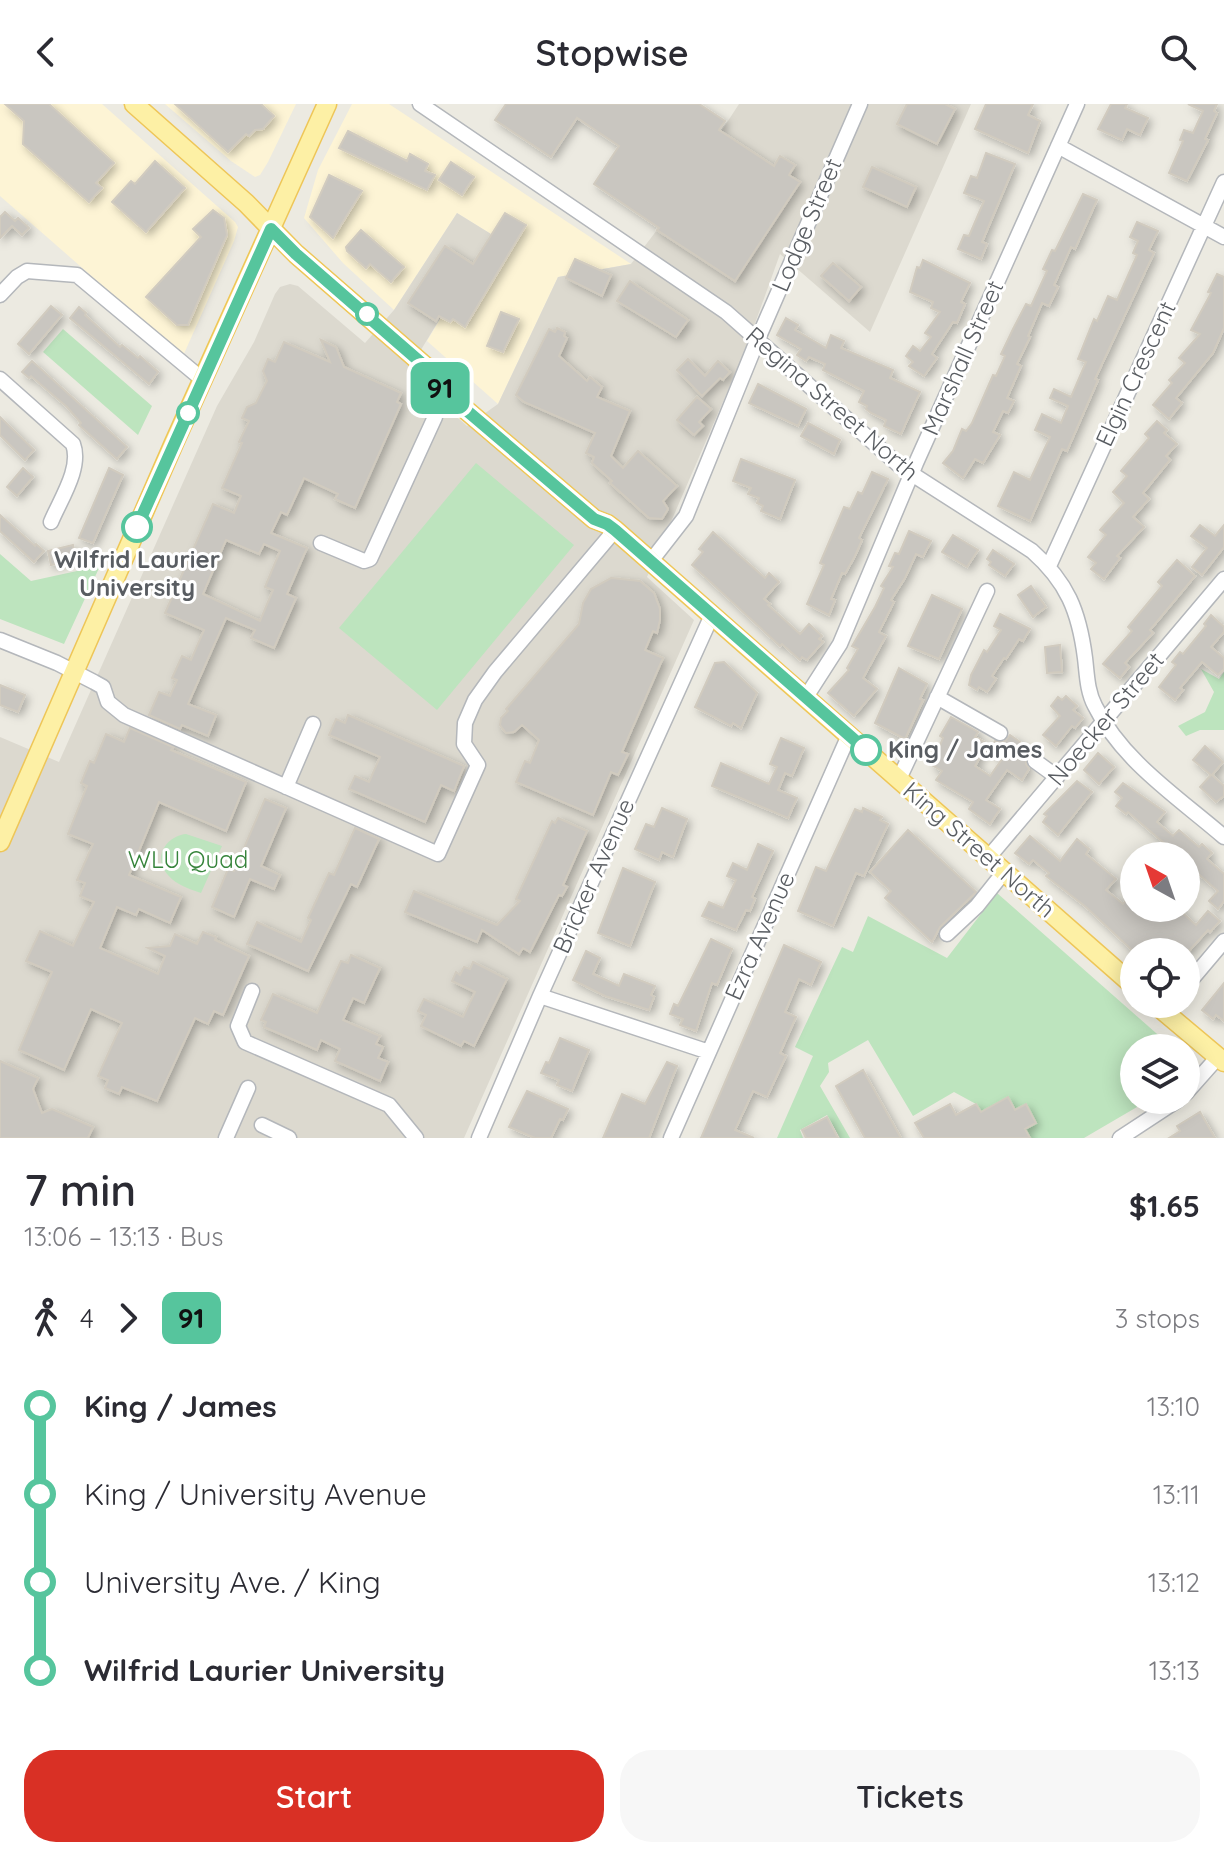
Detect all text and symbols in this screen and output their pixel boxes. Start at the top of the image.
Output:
icon: back [24,30,68,74]
text: Stopwise [535,30,689,75]
icon: search [1156,30,1200,74]
street label: Lodge Street [765,153,848,296]
street label: Marshall Street [915,276,1010,440]
street label: Elgin Crescent [1088,296,1182,451]
unlabelled marker [356,303,378,325]
street label: Regina Street North [740,320,925,487]
line badge: 91 [404,362,476,414]
text: 91 [427,370,453,405]
unlabelled marker [177,402,199,424]
marker: Wilfrid Laurier University [122,512,152,542]
place label: Wilfrid Laurier University [54,544,220,602]
street label: Noecker Street [1041,645,1170,791]
place label: King / James [888,734,1042,764]
marker: King / James [851,735,881,765]
street label: King Street North [897,775,1062,924]
street label: Bricker Avenue [546,794,641,958]
north arrow [1120,842,1200,922]
map controls [1120,842,1200,1114]
park label: WLU Quad [128,844,248,874]
street label: Ezra Avenue [717,867,801,1004]
button: locate [1120,938,1200,1018]
button: layers [1120,1034,1200,1114]
text: 7 min [24,1162,136,1217]
text: $1.65 [1129,1187,1200,1225]
text: 13:06 – 13:13 · Bus [24,1220,224,1253]
icon: walk [24,1296,68,1340]
icon: forward [106,1296,150,1340]
text: 91 [178,1300,205,1335]
text: 4 [80,1302,94,1335]
text: 3 stops [1115,1302,1200,1335]
text: King / James [84,1387,277,1425]
text: 13:10 [1147,1390,1200,1423]
text: King / University Avenue [84,1475,427,1513]
text: 13:11 [1153,1478,1200,1511]
text: University Ave. / King [84,1563,381,1601]
text: 13:12 [1148,1566,1200,1599]
text: Wilfrid Laurier University [84,1651,445,1689]
text: 13:13 [1149,1654,1200,1687]
button: Start [24,1750,604,1842]
button: Tickets [620,1750,1200,1842]

